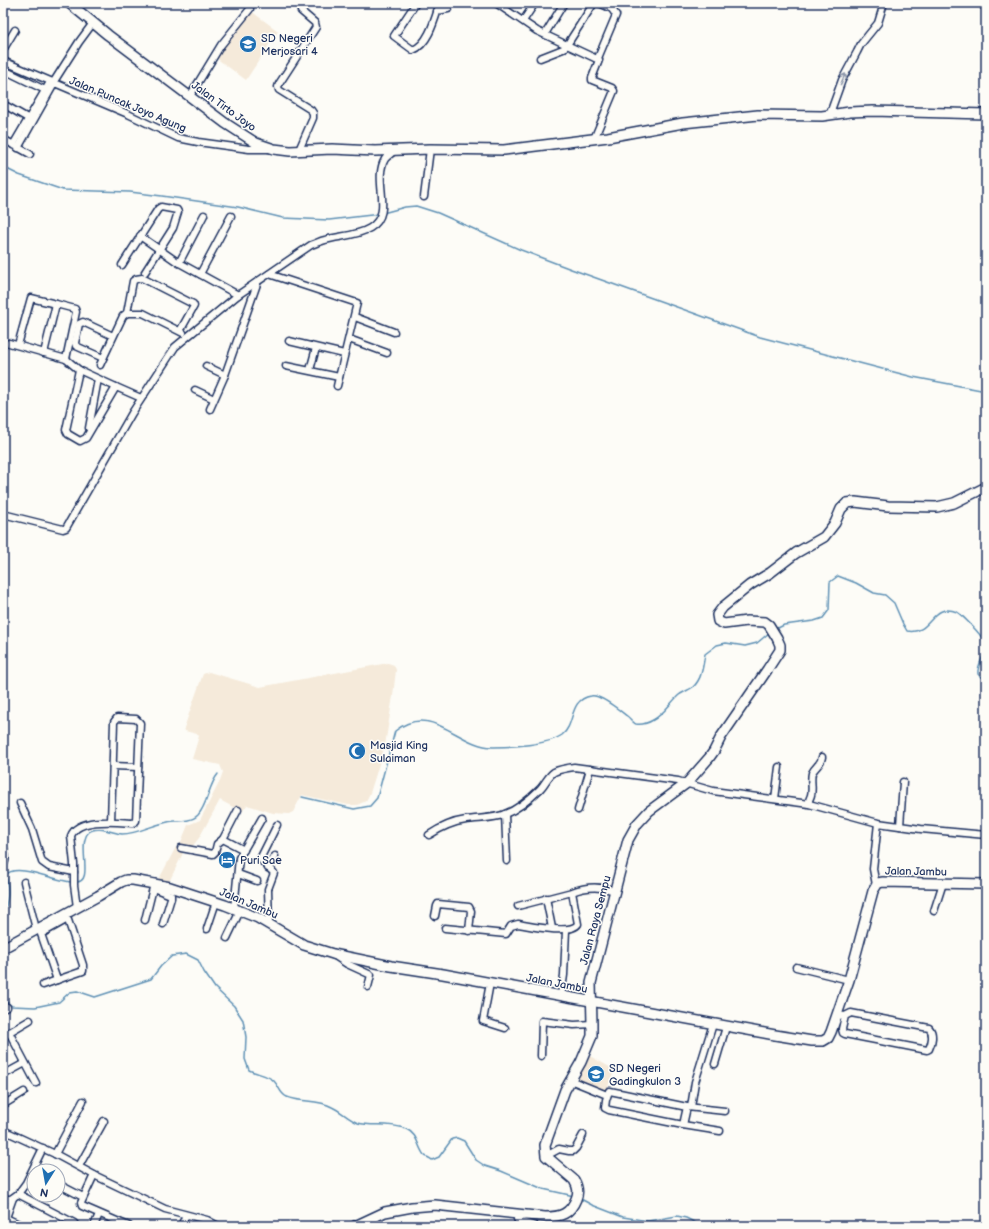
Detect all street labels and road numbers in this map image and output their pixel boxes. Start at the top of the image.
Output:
street label: Jalan Puncak Joyo Agung [67,74,188,135]
street label: Jalan Tirto Joyo [189,79,258,134]
street label: Jalan Jambu [885,864,947,879]
street label: Jalan Raya Sempu [577,874,614,966]
street label: Jalan Jambu [218,885,280,922]
street label: Jalan Jambu [525,971,589,996]

